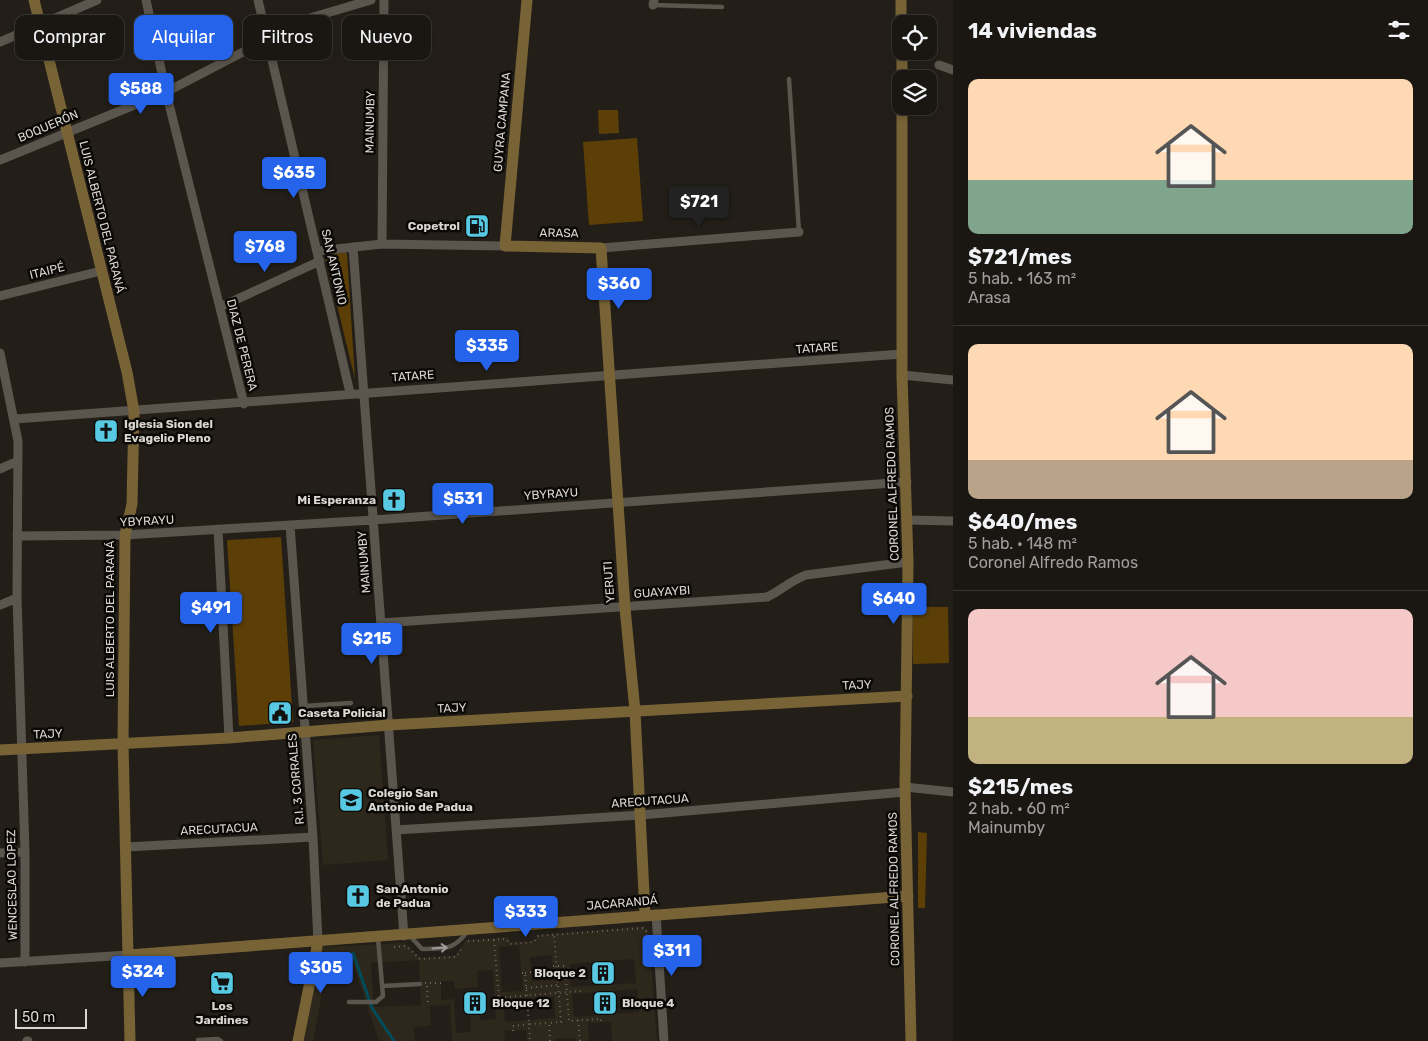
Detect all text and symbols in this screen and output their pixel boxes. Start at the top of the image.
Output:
chip: Comprar [15,15,124,60]
chip: Alquilar [134,15,233,60]
chip: Filtros [243,15,332,60]
chip: Nuevo [342,15,431,60]
map controls [892,15,937,115]
button: locate [892,15,937,60]
icon: filters [1385,16,1413,44]
text: 14 viviendas [968,18,1097,43]
button: layers [892,70,937,115]
pin: $588 [111,72,171,115]
street label: GUYRA CAMPANA [491,72,513,172]
text: $588 [120,79,162,98]
street label: MAINUMBY [362,90,378,153]
street label: BOQUERÓN [16,107,80,145]
icon: home [1146,111,1236,201]
street label: LUIS ALBERTO DEL PARANÁ [76,139,128,295]
pin: $635 [264,156,324,199]
text: $635 [273,163,315,182]
pin: $721 [669,186,729,228]
text: $721 [680,192,718,211]
fuel station icon: Copetrol [464,213,490,239]
place label: Copetrol [408,219,460,233]
street label: ARASA [539,226,579,240]
street label: SAN ANTONIO [318,228,350,306]
pin: $768 [235,230,295,273]
text: $768 [245,237,285,256]
text: $721/mes [968,244,1072,269]
street label: ITAIPÉ [28,260,66,282]
pin: $360 [589,268,649,310]
text: 5 hab. · 163 m² [968,269,1076,288]
text: $360 [598,274,640,293]
text: Arasa [968,288,1011,307]
street label: DIAZ DE PERERA [224,298,260,392]
pin: $335 [457,330,517,372]
text: $335 [466,336,508,355]
street label: TATARE [795,340,839,356]
street label: TATARE [391,368,435,384]
icon: home [1146,377,1236,467]
street label: CORONEL ALFREDO RAMOS [882,407,902,561]
place label: Iglesia Sion del Evagelio Pleno [124,417,213,445]
church icon: Iglesia Sion del Evagelio Pleno [93,418,119,444]
pin: $531 [433,482,493,525]
street label: YBYRAYU [523,485,579,503]
church icon: Mi Esperanza [381,487,407,513]
text: $531 [443,489,483,508]
place label: Mi Esperanza [297,493,376,507]
text: $640/mes [968,509,1077,534]
street label: YBYRAYU [119,513,175,529]
street label: MAINUMBY [355,530,373,594]
text: 5 hab. · 148 m² [968,534,1077,553]
street label: LUIS ALBERTO DEL PARANÁ [103,541,117,697]
text: Coronel Alfredo Ramos [968,553,1138,572]
street label: YERUTI [601,561,617,603]
pin: $640 [864,582,924,625]
street label: GUAYAYBI [633,583,691,601]
text: $640 [873,589,915,608]
pin: $491 [181,592,241,634]
text: $491 [191,598,231,617]
pin: $215 [342,622,402,665]
text: $215 [352,629,392,648]
icon: home [1146,642,1236,732]
street label: TAJY [842,677,872,693]
public building icon: Caseta Policial [267,700,293,726]
street label: TAJY [437,700,467,716]
place label: Caseta Policial [298,706,386,720]
street label: TAJY [33,726,63,742]
street label: R.I. 3 CORRALES [285,733,307,825]
text: $215/mes [968,774,1073,799]
place label: Colegio San Antonio de Padua [368,786,473,814]
school or university icon: Colegio San Antonio de Padua [338,787,364,813]
street label: ARECUTACUA [611,791,689,811]
text: 2 hab. · 60 m² [968,799,1070,818]
street label: CORONEL ALFREDO RAMOS [886,812,902,966]
text: Mainumby [968,818,1045,837]
street label: ARECUTACUA [180,820,258,838]
street label: WENCESLAO LOPEZ [4,830,20,940]
place label: San Antonio de Padua [376,882,449,910]
church icon: San Antonio de Padua [345,883,371,909]
street label: JACARANDÁ [586,893,658,913]
pin: $333 [496,896,556,938]
text: $333 [505,902,547,921]
pin: $311 [642,934,702,977]
text: $311 [654,941,690,960]
one-way arrow [432,943,448,953]
pin: $305 [291,952,351,994]
pin: $324 [113,956,173,998]
text: $305 [300,958,342,977]
building icon: Bloque 2 [590,960,616,986]
text: $324 [122,962,164,981]
place label: Bloque 2 [534,966,586,980]
supermarket icon: Los Jardines [209,970,235,996]
building icon: Bloque 12 [462,990,488,1016]
building icon: Bloque 4 [592,990,618,1016]
place label: Bloque 12 [492,996,550,1010]
place label: Bloque 4 [622,996,674,1010]
place label: Los Jardines [196,999,249,1027]
scale bar [15,1006,88,1029]
text: 50 m [22,1009,55,1026]

